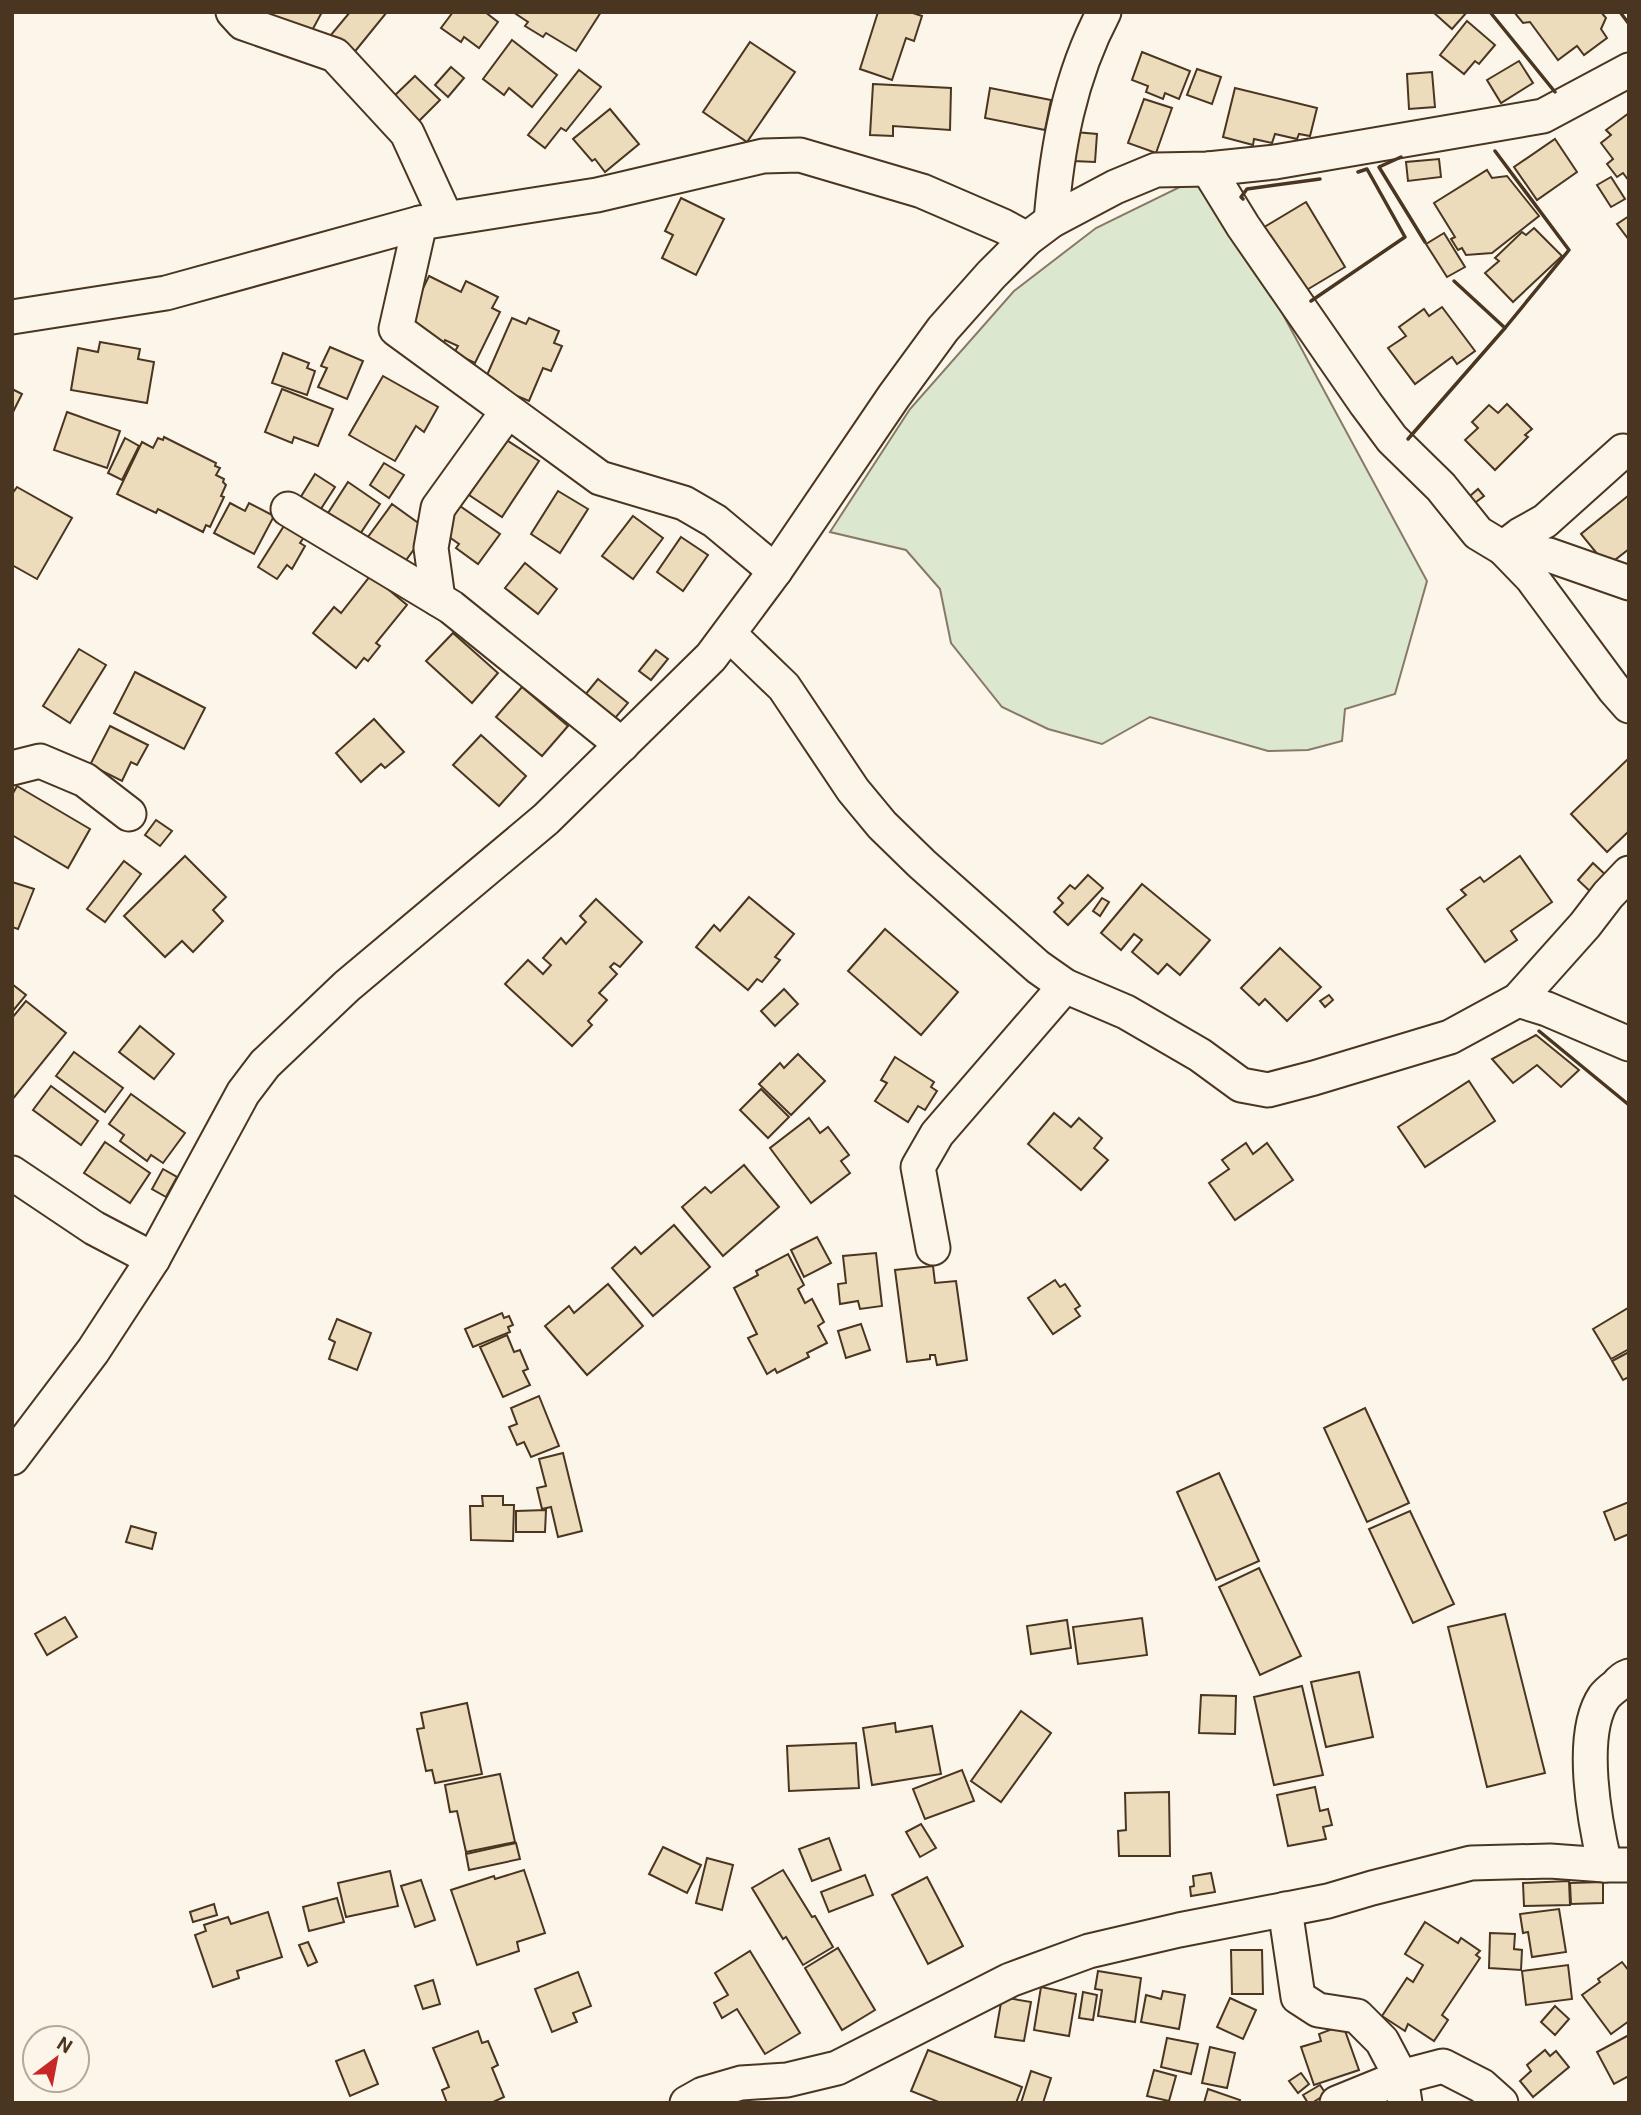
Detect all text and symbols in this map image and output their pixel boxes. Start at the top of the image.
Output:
north arrow [21,2024,91,2094]
text: N [53,2032,77,2058]

